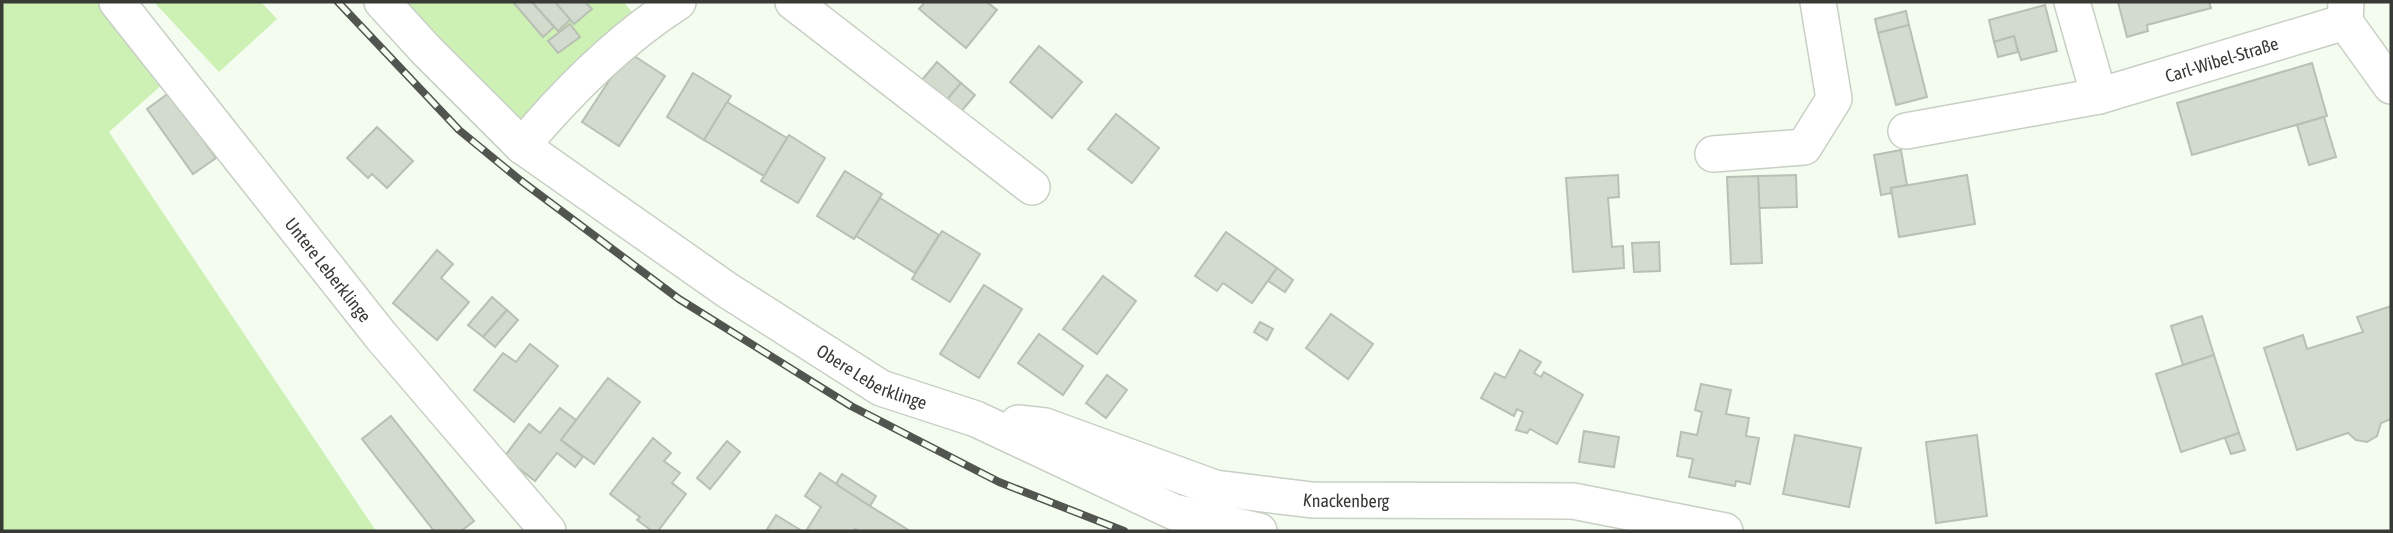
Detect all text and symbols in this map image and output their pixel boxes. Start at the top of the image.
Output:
street label: Carl-Wibel-Straße [2162,32,2280,86]
street label: Untere Leberklinge [281,213,376,326]
street label: Obere Leberklinge [813,340,930,413]
street label: Knackenberg [1302,488,1390,511]

